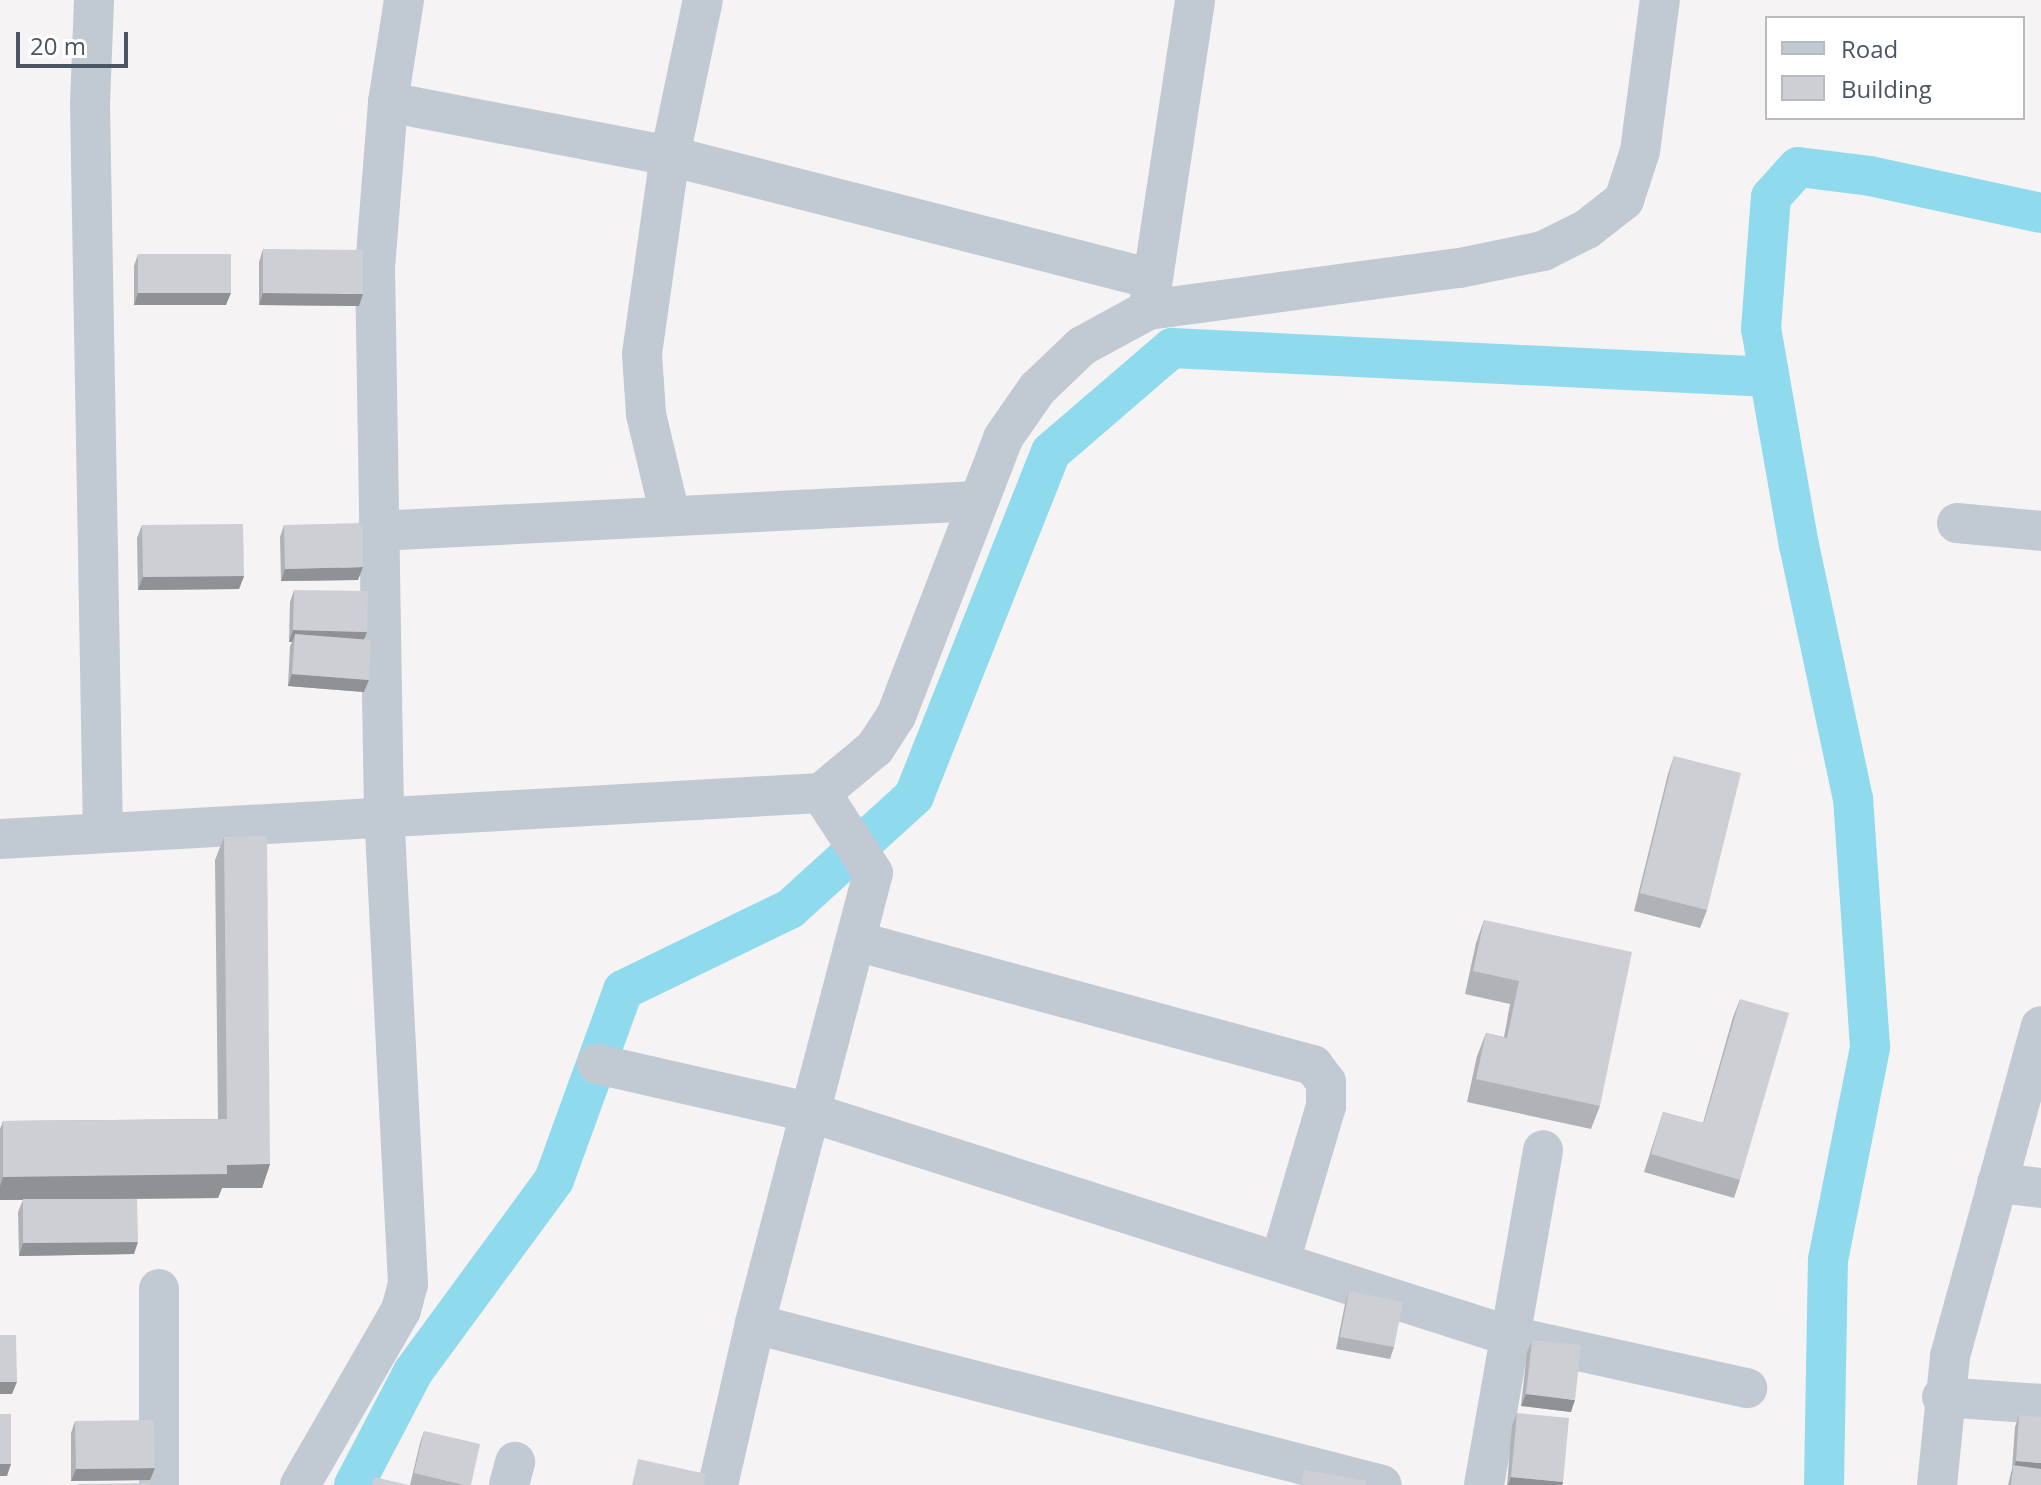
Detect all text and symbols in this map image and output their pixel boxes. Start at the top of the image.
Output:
scale bar [20,16,132,66]
legend [1765,16,2025,120]
text: 20 m [30,29,86,62]
text: Road [1841,32,1898,65]
text: Building [1841,72,1932,105]

